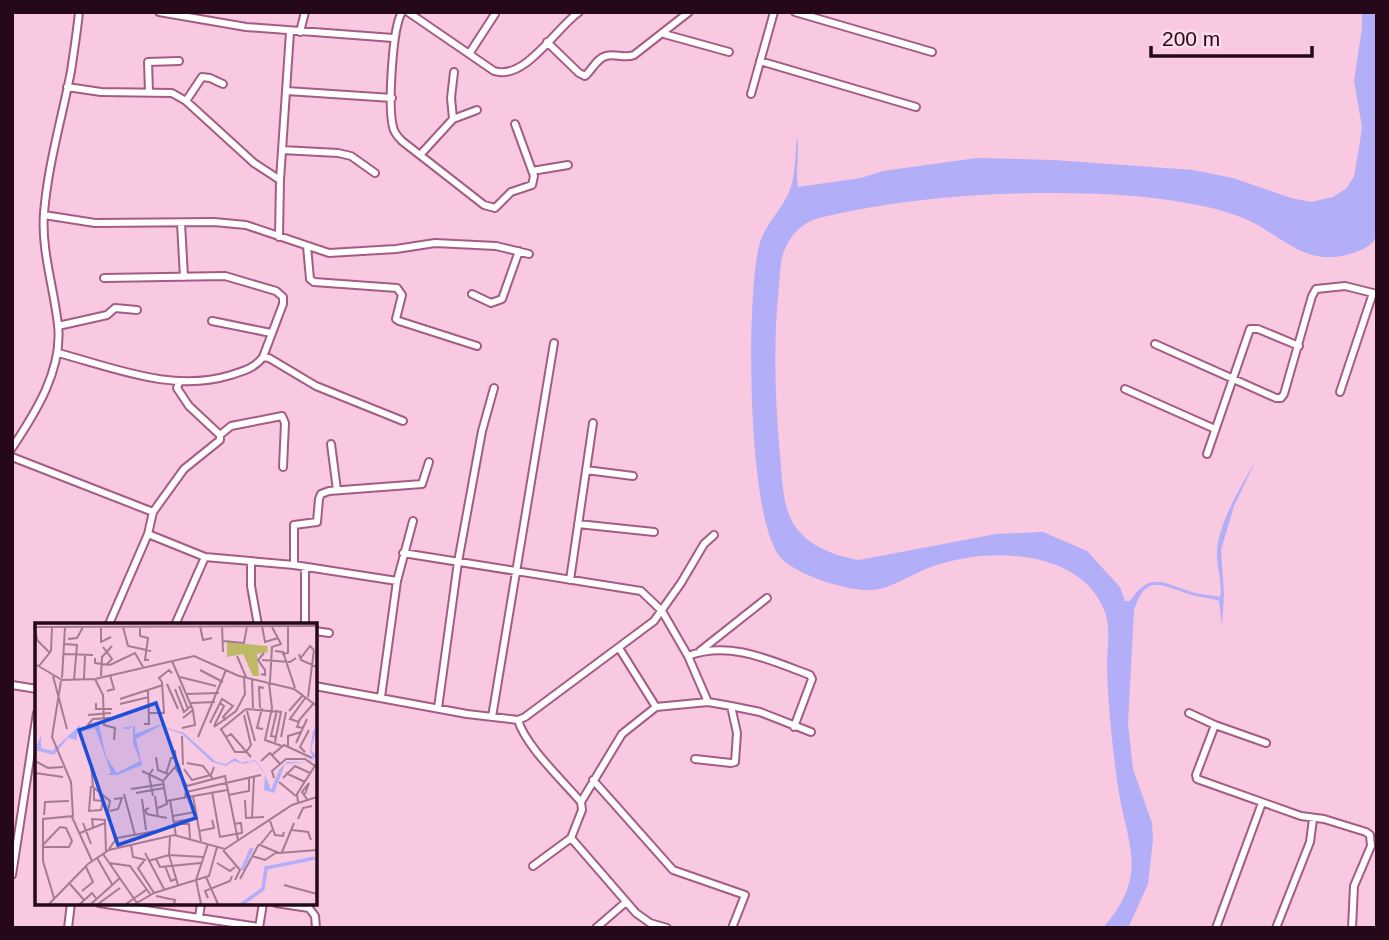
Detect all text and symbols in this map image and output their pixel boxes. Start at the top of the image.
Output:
scale bar [1151,14,1312,58]
text: 200 m [1162,27,1220,50]
inset map [35,623,317,905]

